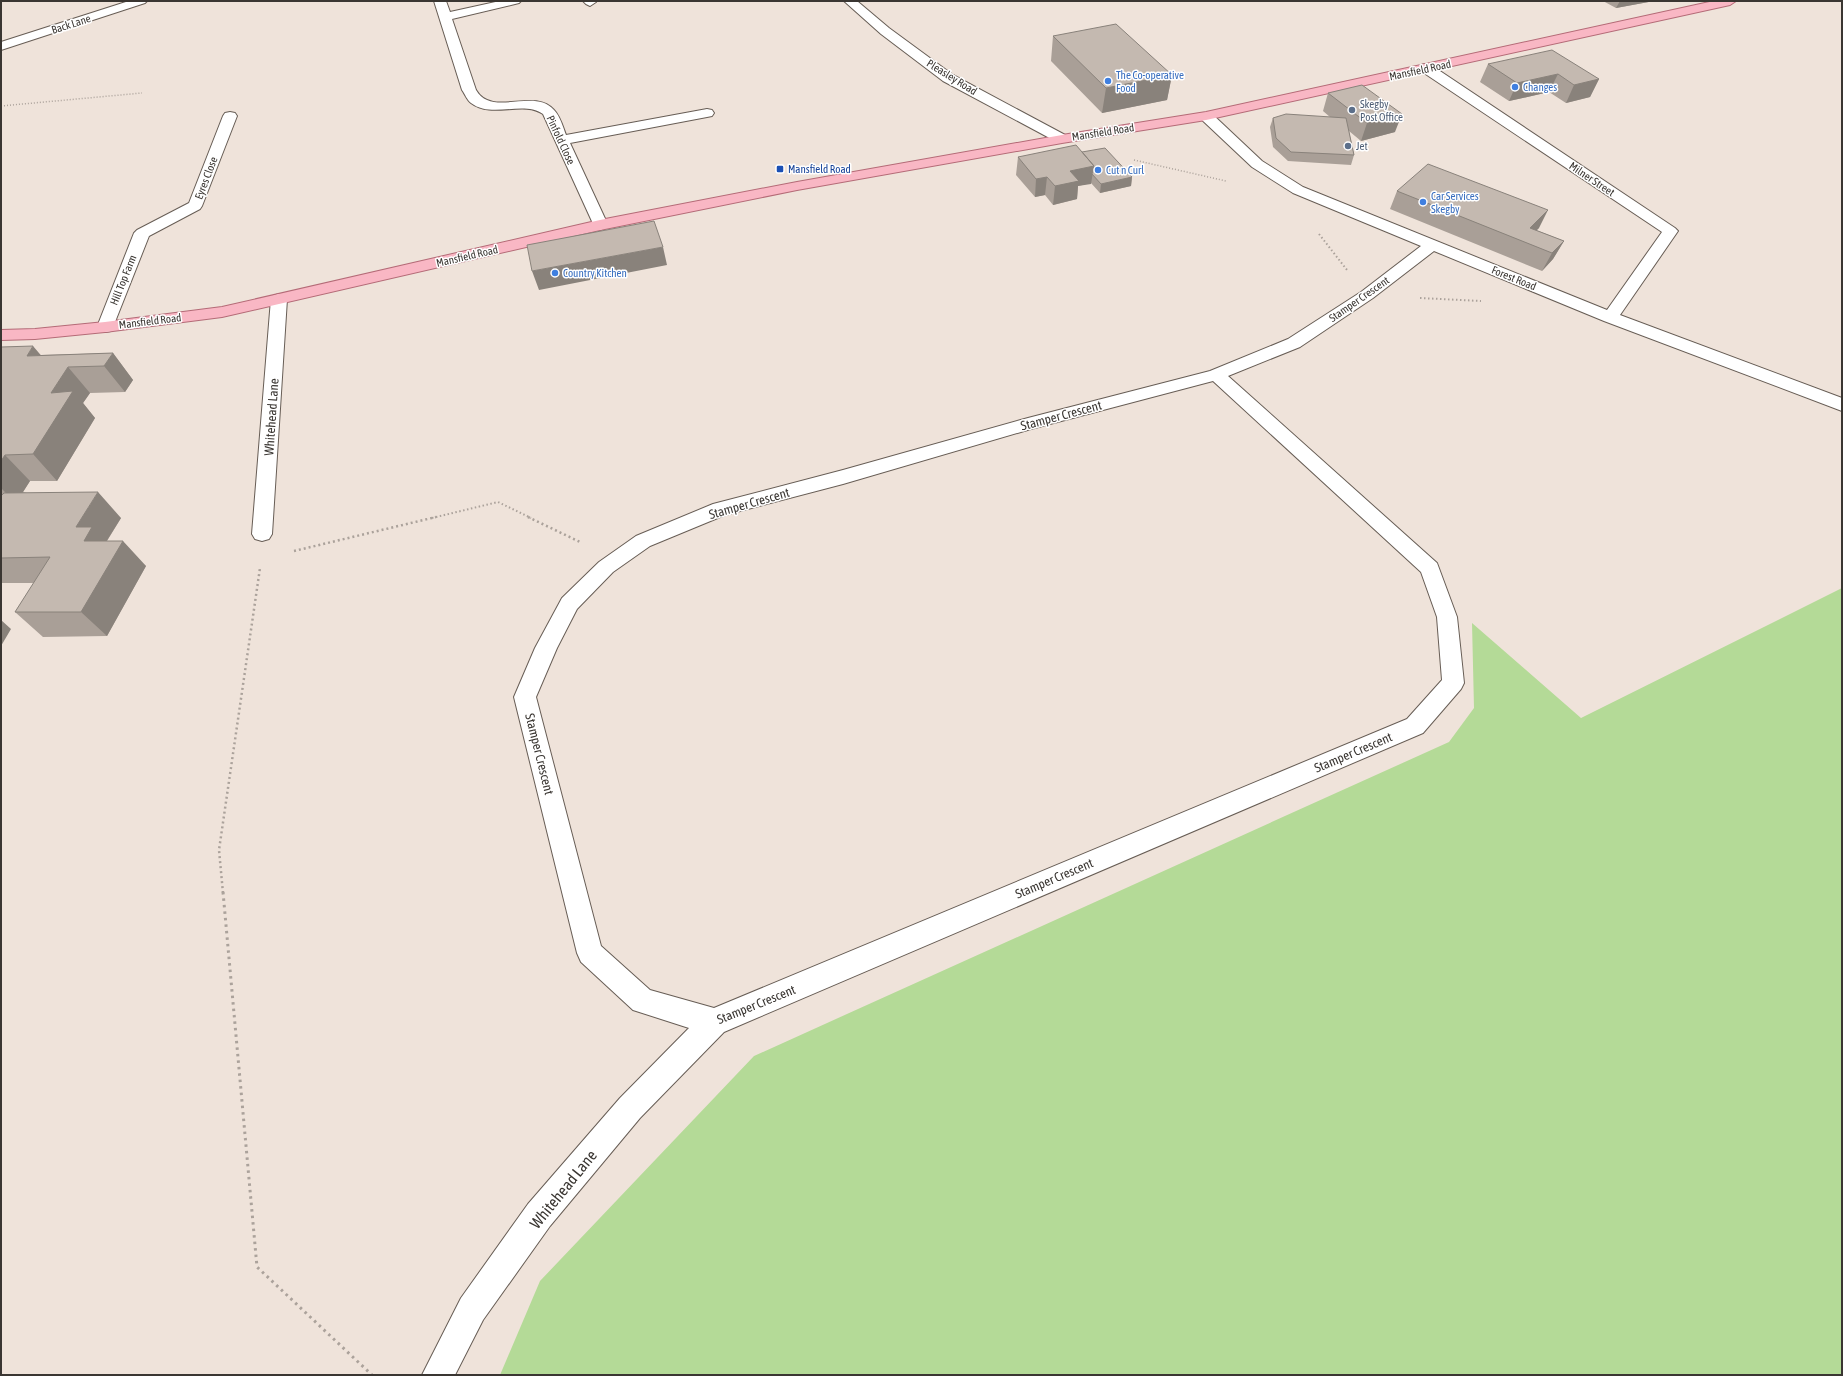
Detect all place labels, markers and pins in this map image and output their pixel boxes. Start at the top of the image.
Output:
place label: The Co-operative Food [1116,69,1184,94]
marker: The Co-operative Food [1103,76,1113,86]
place label: Changes [1523,81,1557,93]
marker: Changes [1510,82,1520,92]
place label: Skegby Post Office [1360,98,1403,123]
marker: Skegby Post Office [1347,105,1357,115]
place label: Jet [1356,140,1368,152]
marker: Jet [1343,141,1353,151]
place label: Mansfield Road [788,163,851,175]
marker: Mansfield Road [775,164,785,174]
place label: Cut n Curl [1106,164,1144,176]
marker: Cut n Curl [1093,165,1103,175]
place label: Car Services Skegby [1431,190,1479,215]
marker: Car Services Skegby [1418,197,1428,207]
place label: Country Kitchen [563,267,627,279]
marker: Country Kitchen [550,268,560,278]

